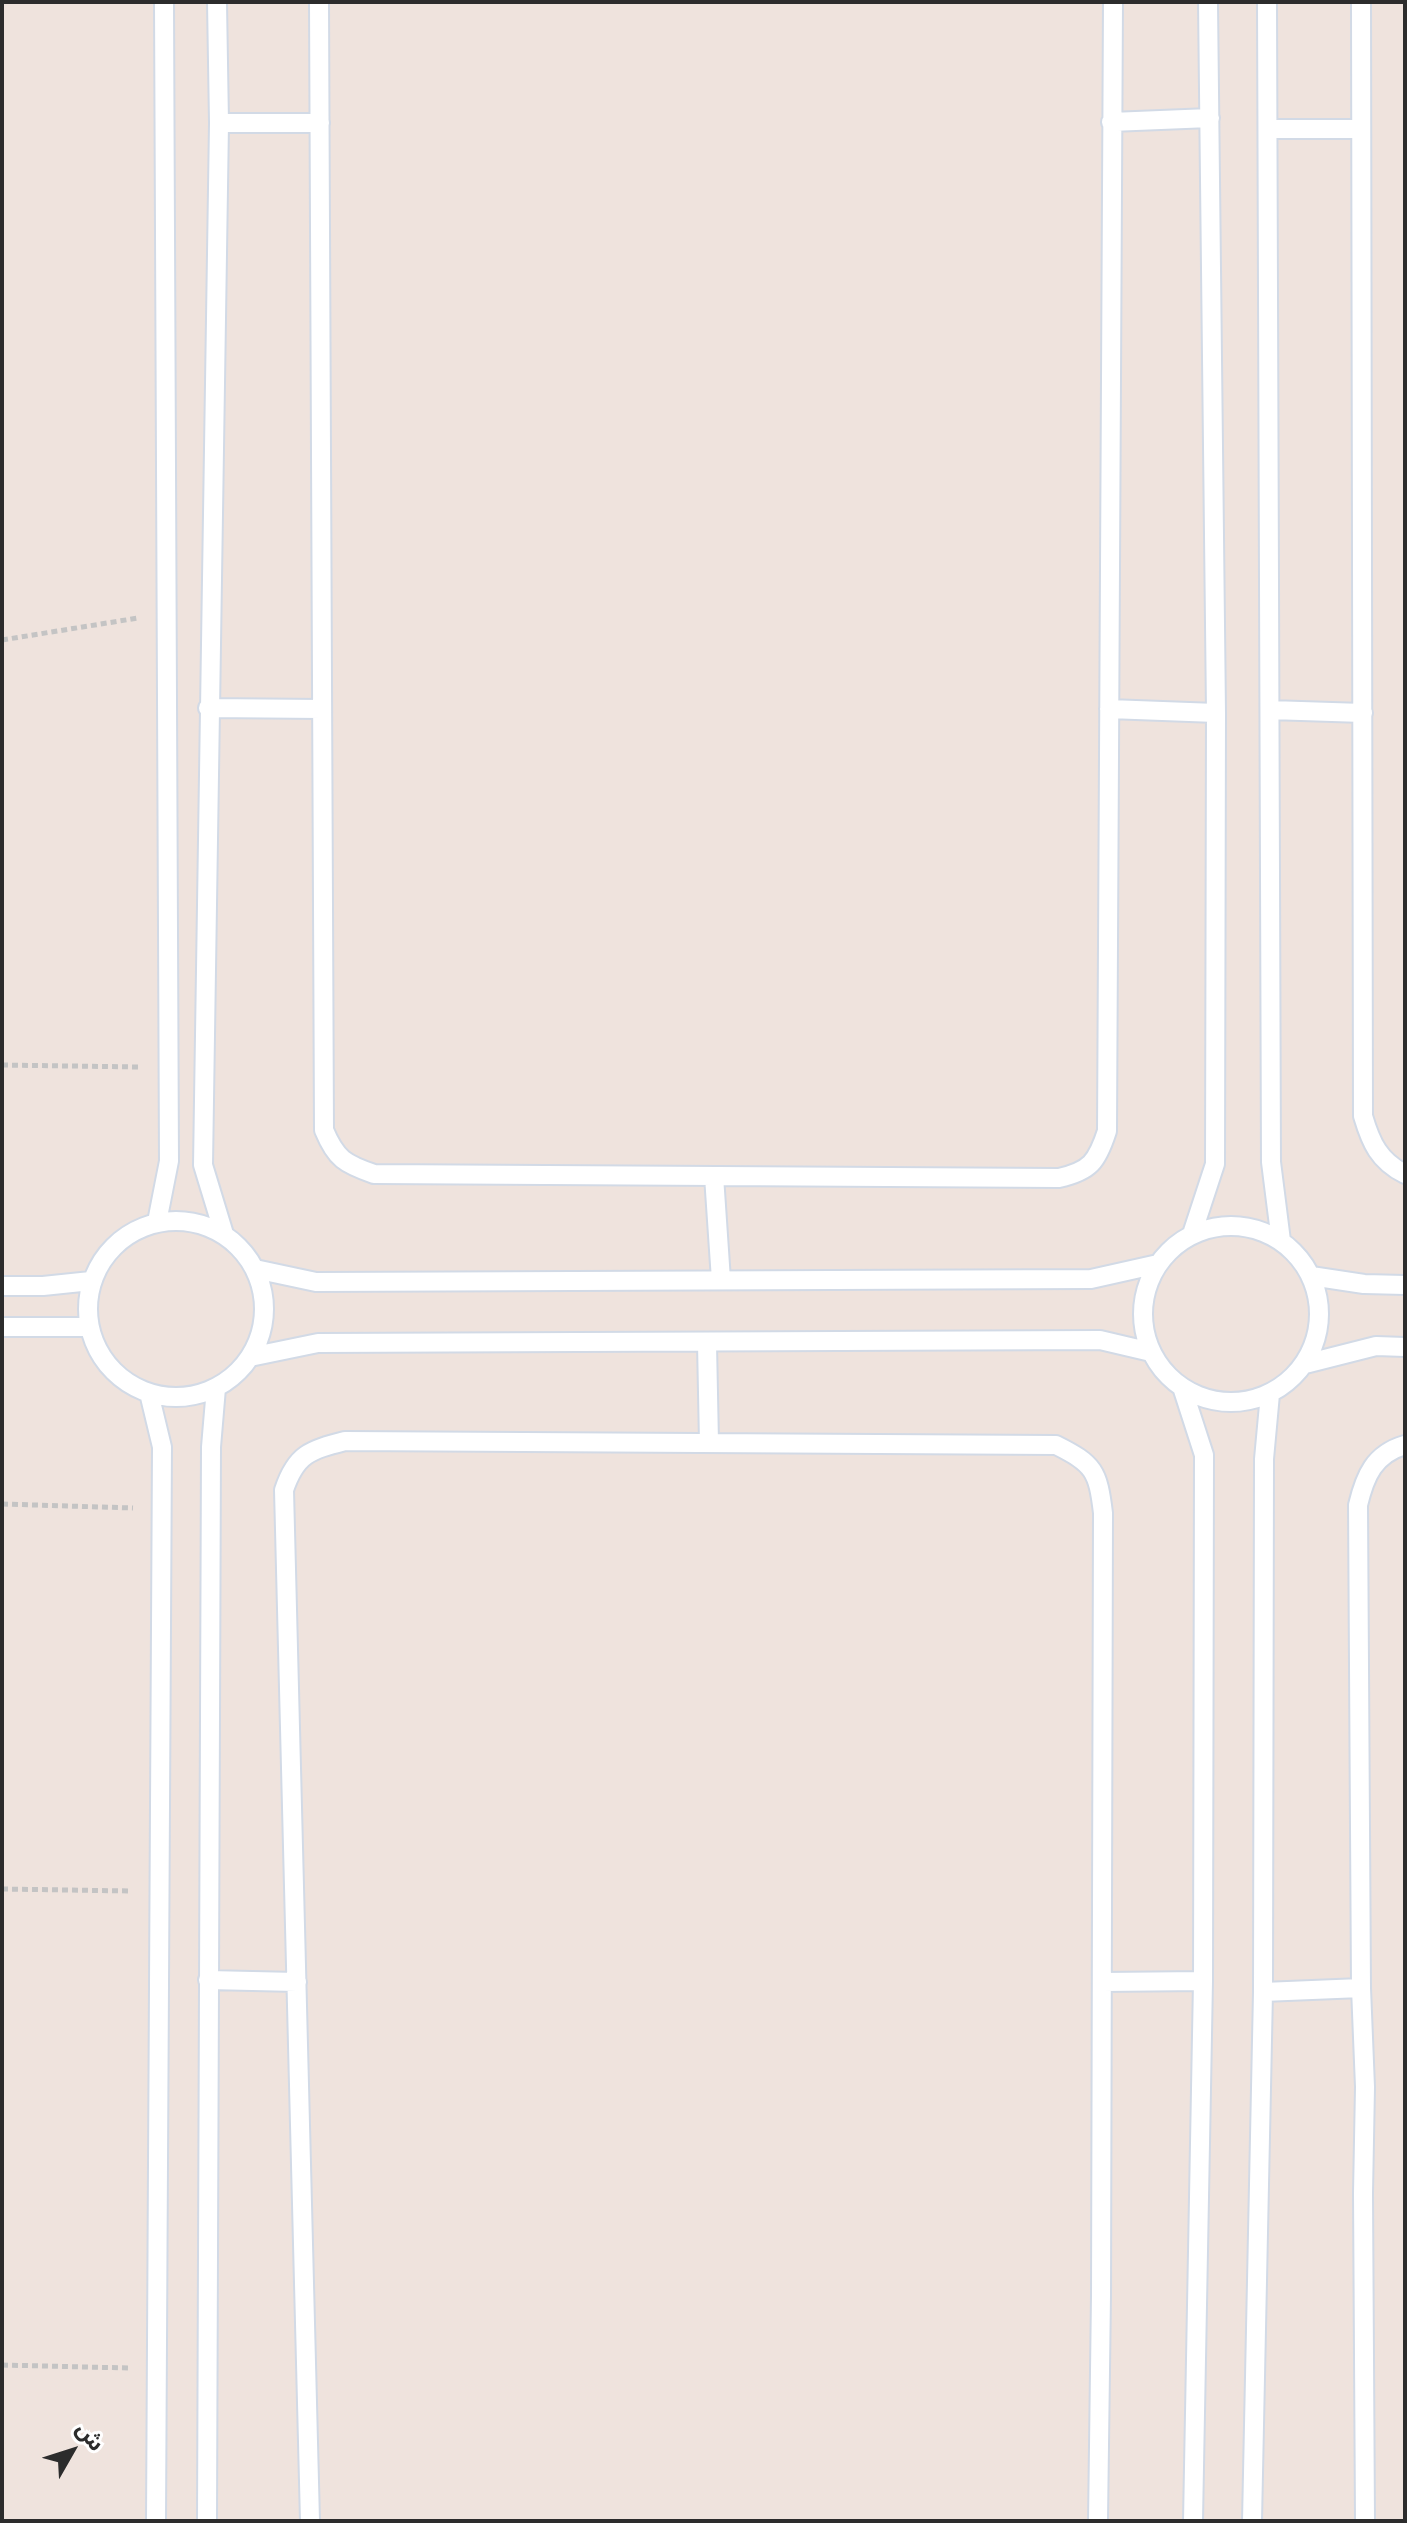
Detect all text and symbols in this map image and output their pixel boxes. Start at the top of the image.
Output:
north arrow [32,2411,112,2491]
text: ش [70,2415,112,2457]

